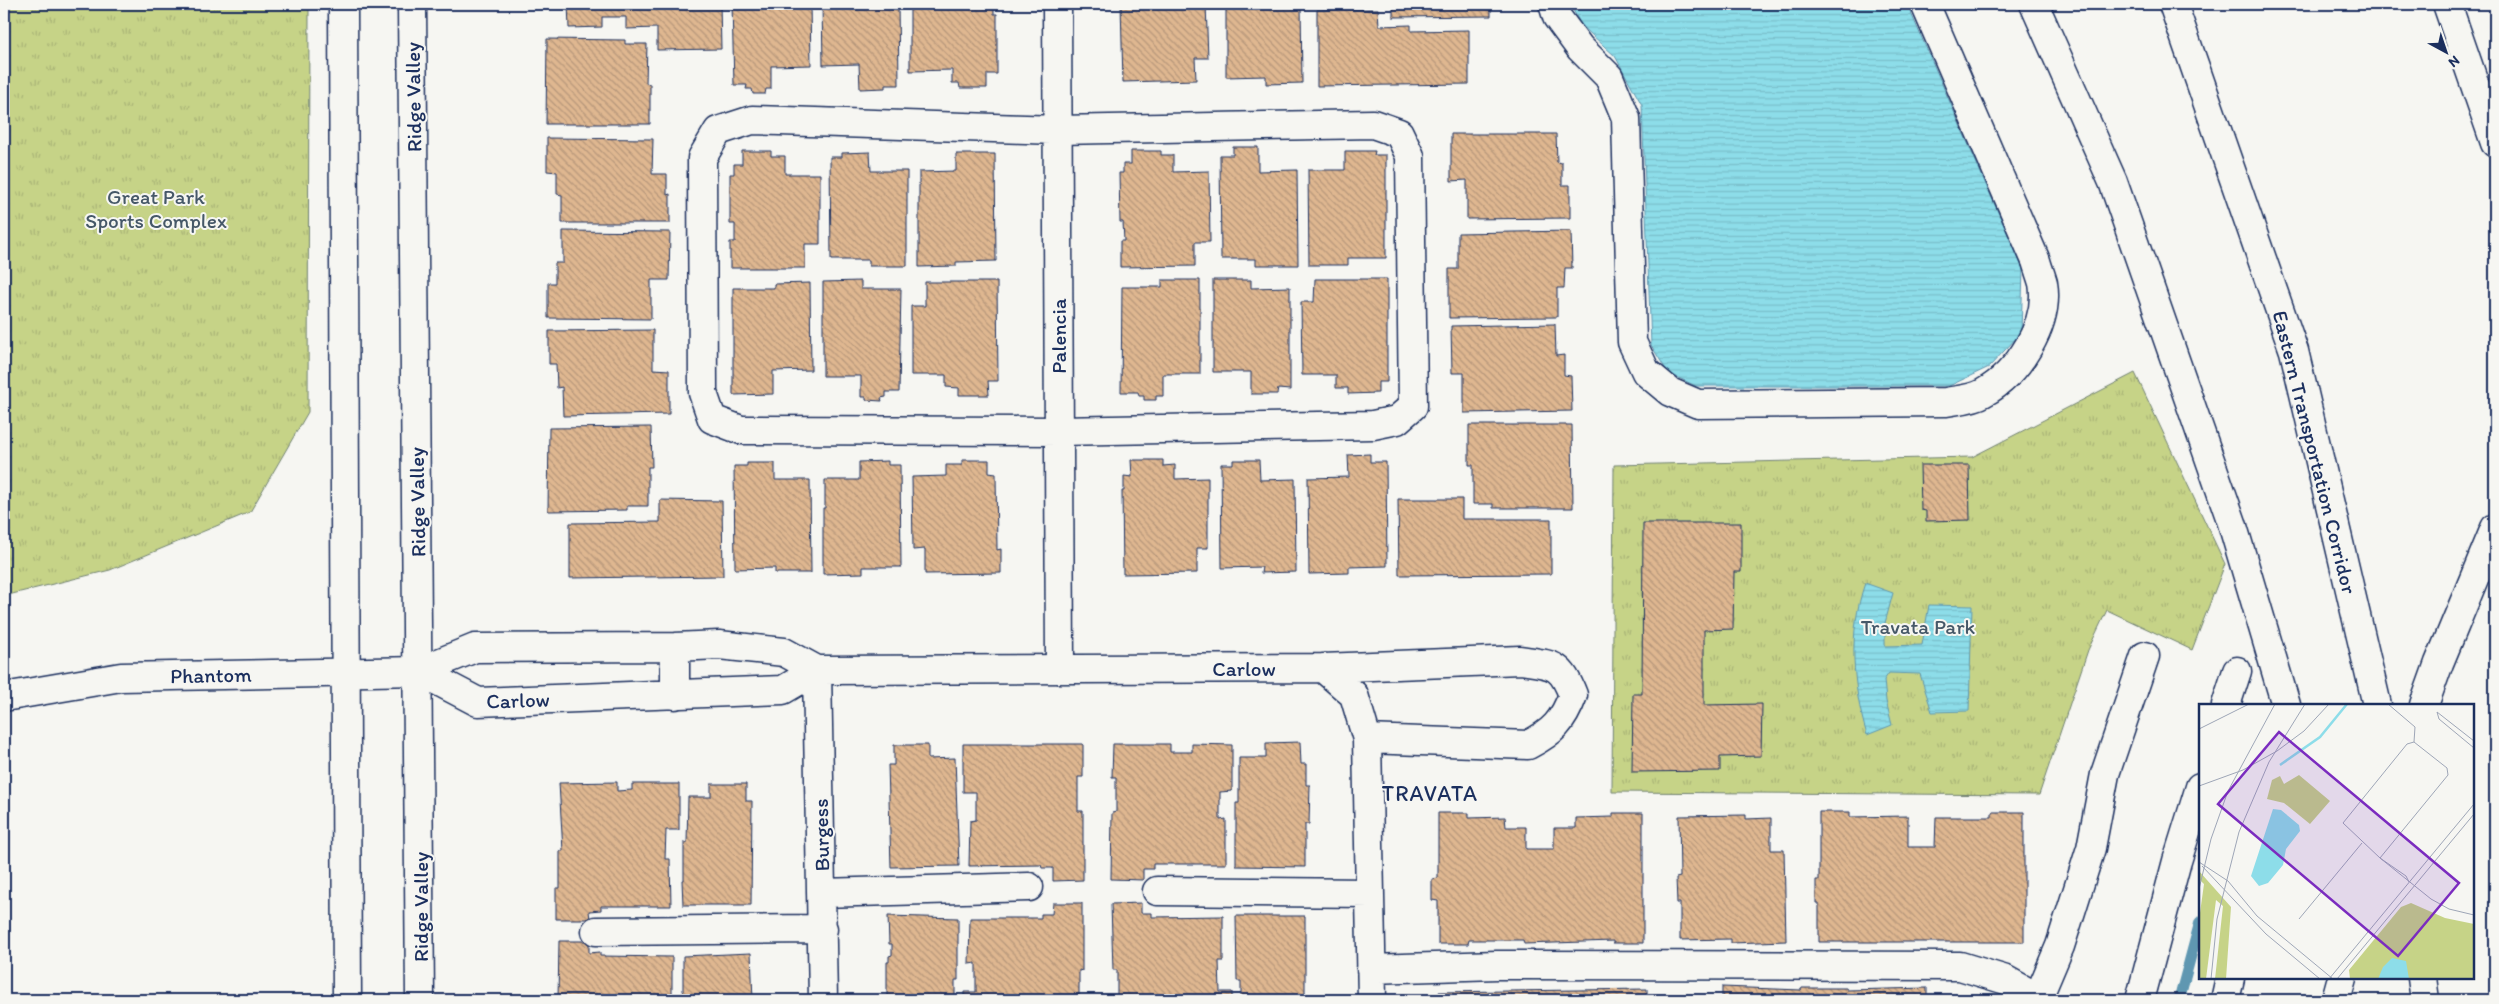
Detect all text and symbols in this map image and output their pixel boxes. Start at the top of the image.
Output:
north arrow [2422,28,2472,78]
street label: Ridge Valley [400,42,426,152]
text: N [2445,52,2463,71]
park label: Great Park Sports Complex [85,184,227,233]
street label: Palencia [1046,298,1071,374]
street label: Eastern Transportation Corridor [2268,308,2362,597]
street label: Ridge Valley [404,447,430,557]
park label: Travata Park [1861,614,1975,639]
street label: Carlow [1212,656,1276,681]
street label: Phantom [170,662,252,688]
street label: Carlow [486,686,550,714]
inset map [2199,704,2474,979]
district label: TRAVATA [1382,780,1478,807]
street label: Burgess [808,798,834,872]
street label: Ridge Valley [408,852,433,962]

